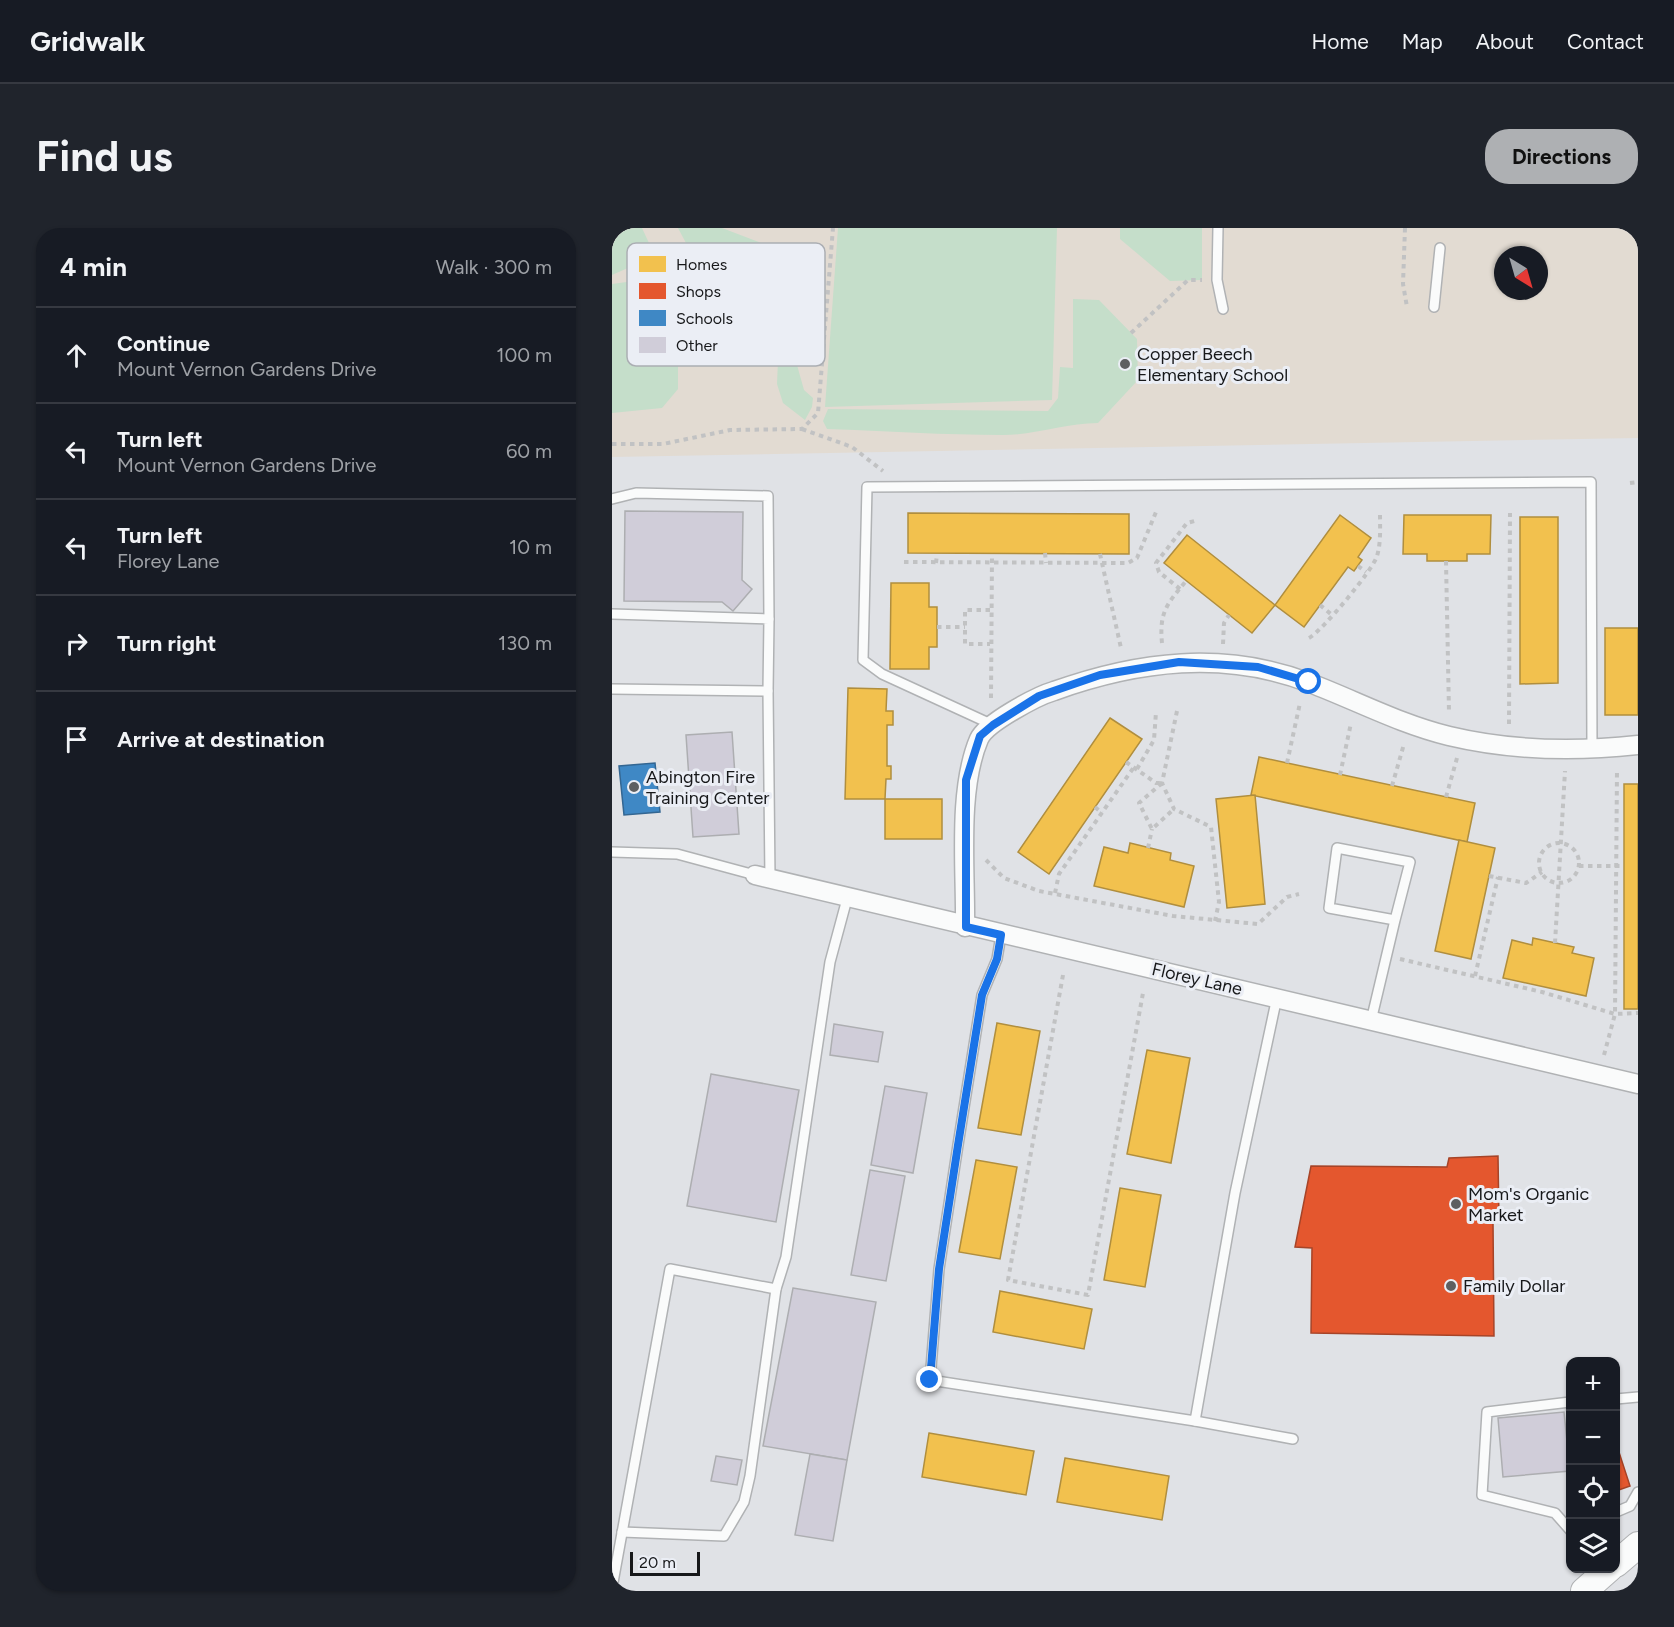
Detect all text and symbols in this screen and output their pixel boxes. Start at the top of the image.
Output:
text: Gridwalk [30,24,145,58]
text: Home [1312,29,1369,54]
text: Map [1402,29,1443,54]
text: About [1476,29,1534,54]
text: Contact [1567,29,1644,54]
button: Directions [1485,129,1638,184]
text: Find us [36,131,173,182]
legend [627,243,825,366]
north arrow [1494,246,1548,300]
text: 4 min [60,251,127,283]
text: Walk · 300 m [436,255,552,279]
text: Homes [676,255,727,274]
text: Shops [676,282,721,301]
text: Schools [676,309,733,328]
text: Continue [117,330,210,357]
text: Other [676,336,718,355]
icon: ahead [60,339,93,372]
text: 100 m [496,343,552,367]
place label: Copper Beech Elementary School [1137,343,1288,386]
text: Mount Vernon Gardens Drive [117,357,376,381]
marker: Copper Beech Elementary School [1118,357,1132,371]
text: Turn left [117,426,203,453]
icon: left [60,435,93,468]
text: 60 m [506,439,552,463]
text: Mount Vernon Gardens Drive [117,453,376,477]
text: Turn left [117,522,203,549]
icon: left [60,531,93,564]
text: 10 m [509,535,552,559]
text: Florey Lane [117,549,219,573]
icon: right [60,627,93,660]
text: Turn right [117,630,216,657]
text: 130 m [498,631,552,655]
route start [1295,668,1321,694]
icon: arrive [60,723,93,756]
text: Arrive at destination [117,726,325,753]
place label: Abington Fire Training Center [646,766,769,809]
marker: Abington Fire Training Center [627,780,641,794]
street label: Florey Lane [1150,958,1245,1000]
place label: Mom's Organic Market [1468,1183,1589,1226]
marker: Mom's Organic Market [1449,1197,1463,1211]
place label: Family Dollar [1463,1275,1565,1297]
marker: Family Dollar [1444,1279,1458,1293]
map controls [1566,1357,1620,1573]
button: + [1566,1357,1620,1411]
route end [916,1366,942,1392]
button: − [1566,1411,1620,1465]
button: locate [1566,1465,1620,1519]
button: layers [1566,1519,1620,1573]
scale bar [630,1549,700,1576]
text: 20 m [639,1553,676,1572]

